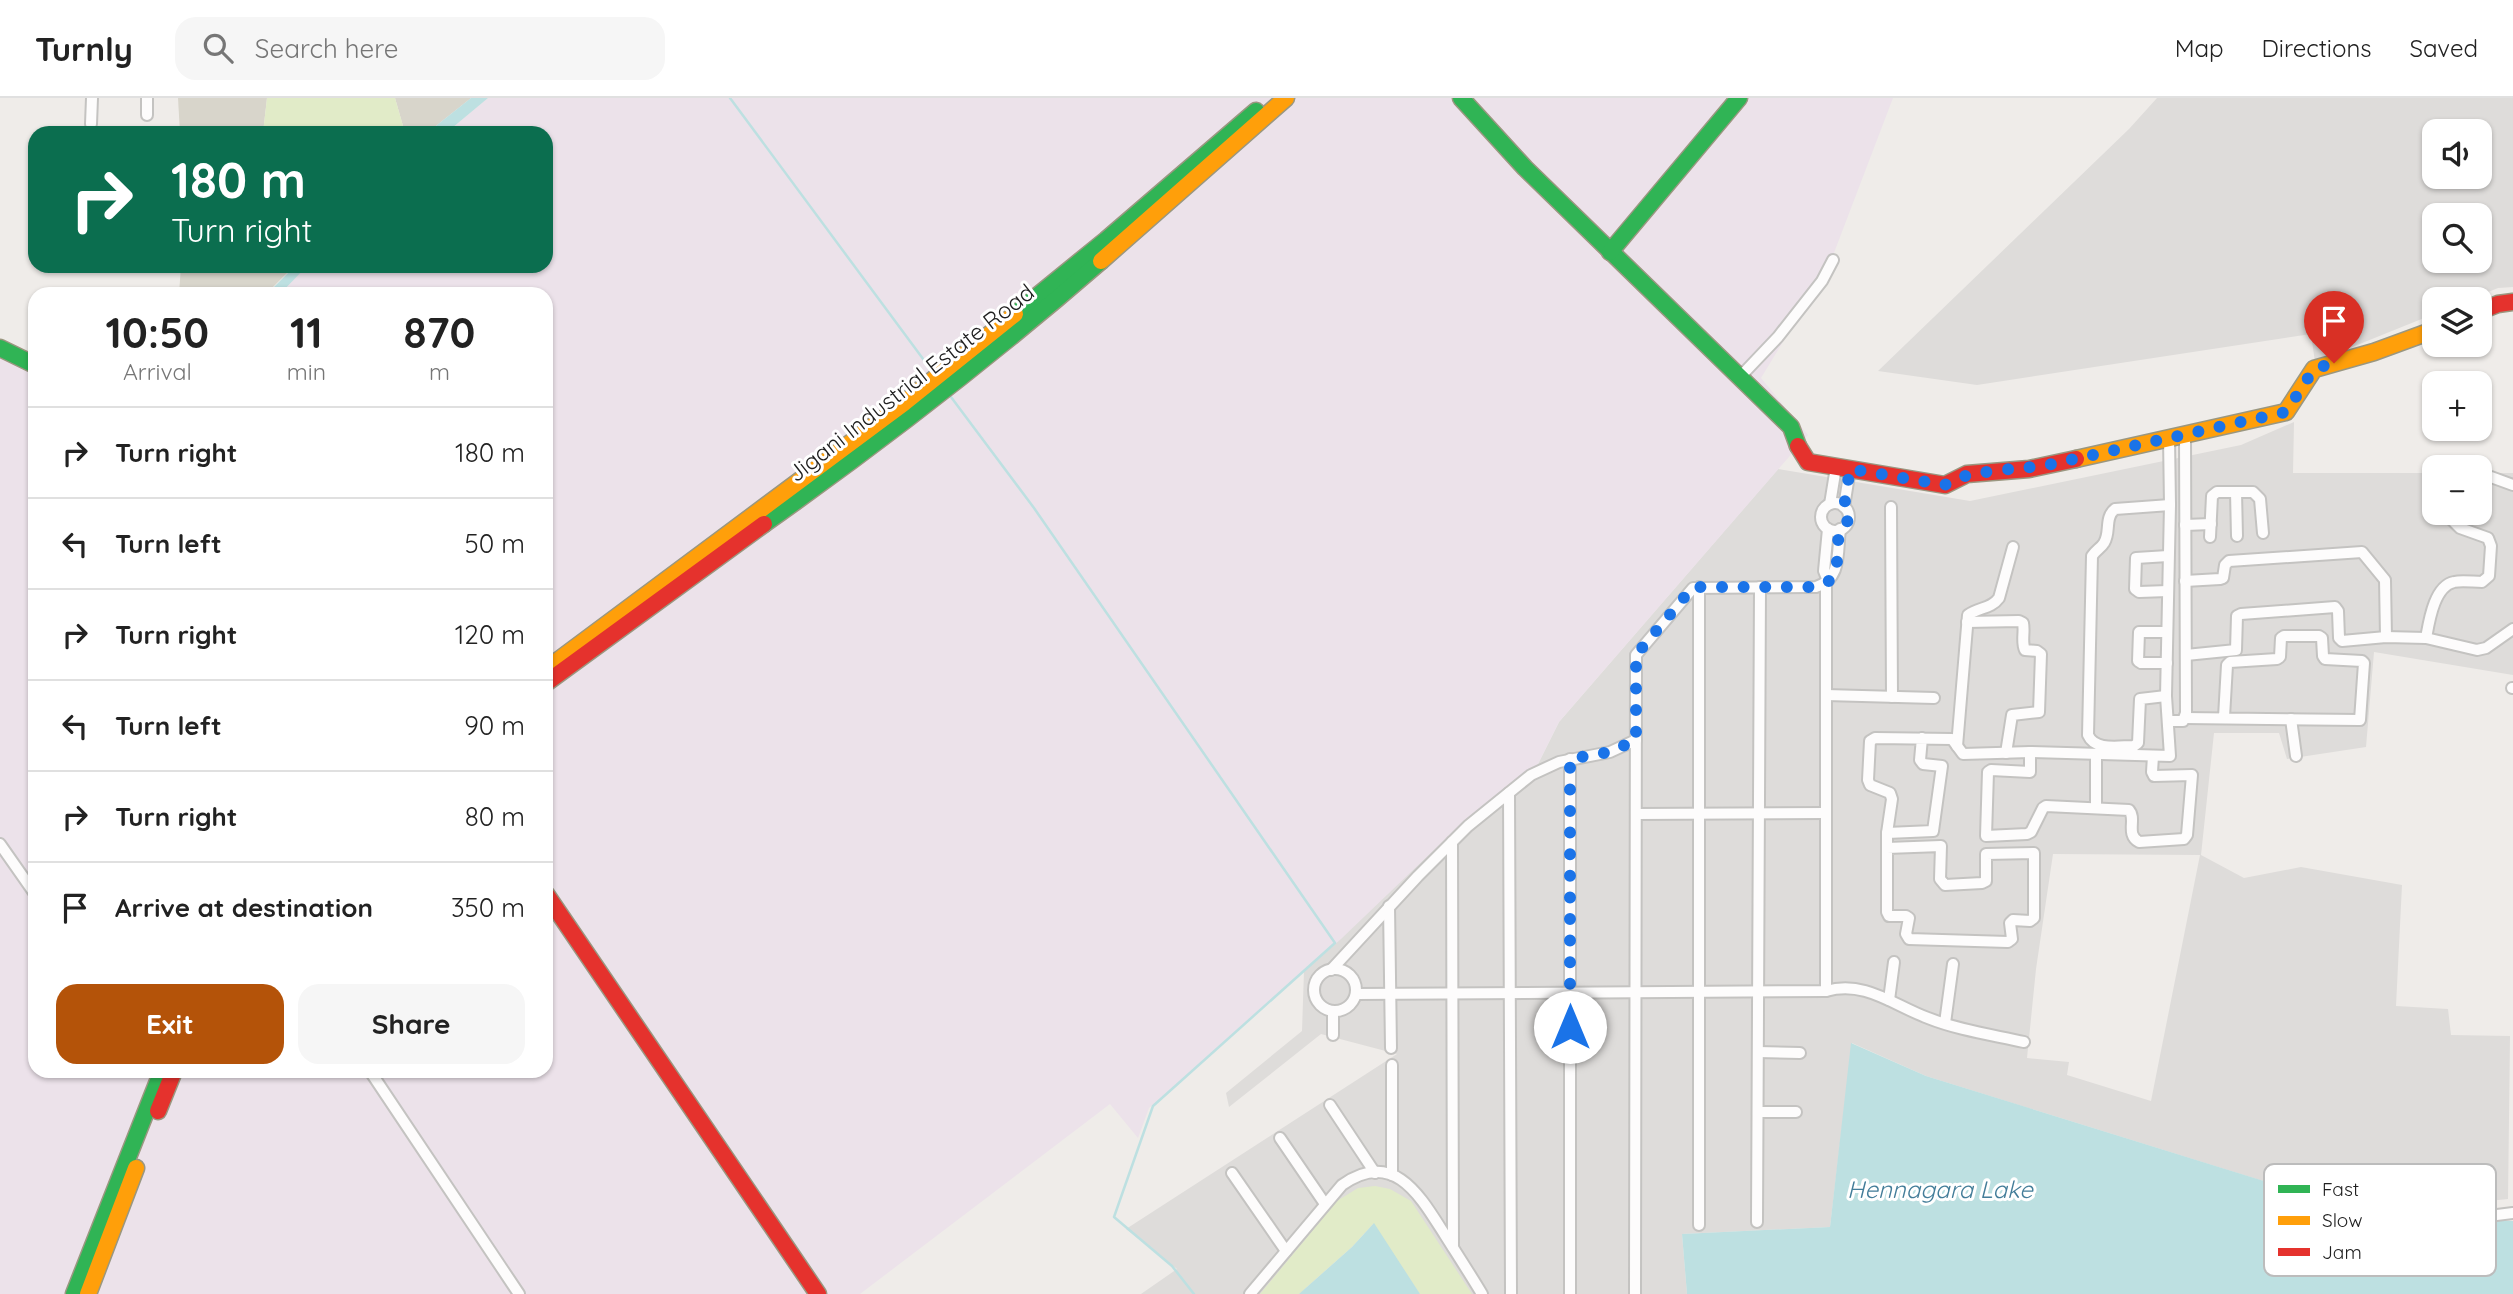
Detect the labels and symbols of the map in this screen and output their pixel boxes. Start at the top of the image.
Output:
street label: Jigani Industrial Estate Road [782,277,1040,488]
pin [2304,291,2364,363]
position arrow [1533,990,1607,1064]
legend [2264,1164,2496,1276]
water label: Hennagara Lake [1847,1174,2034,1204]
text: Fast [2322,1177,2359,1201]
text: Slow [2322,1208,2363,1232]
text: Jam [2322,1240,2362,1264]

